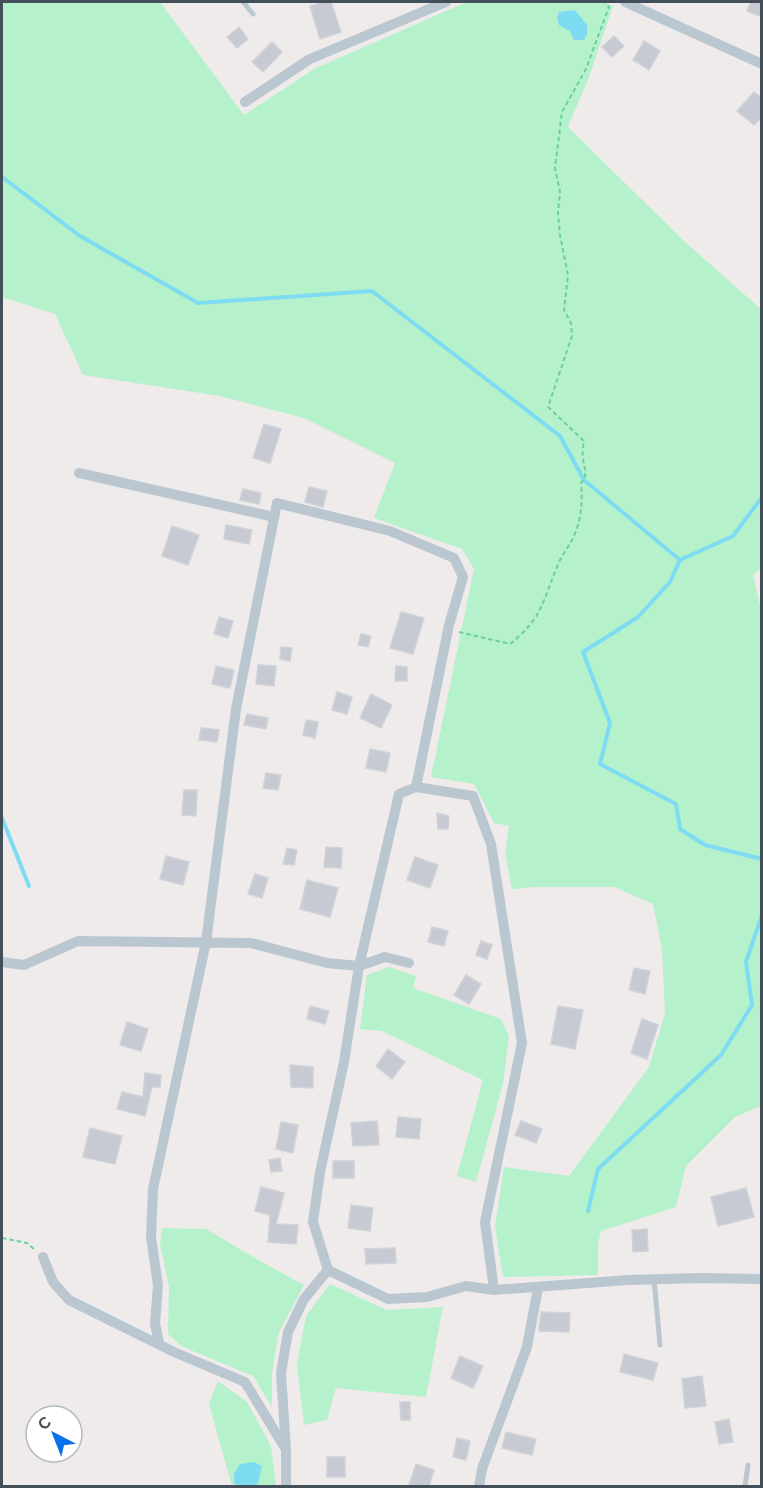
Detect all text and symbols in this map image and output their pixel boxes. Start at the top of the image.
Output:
north arrow [24,1404,84,1464]
text: С [34,1412,55,1434]

